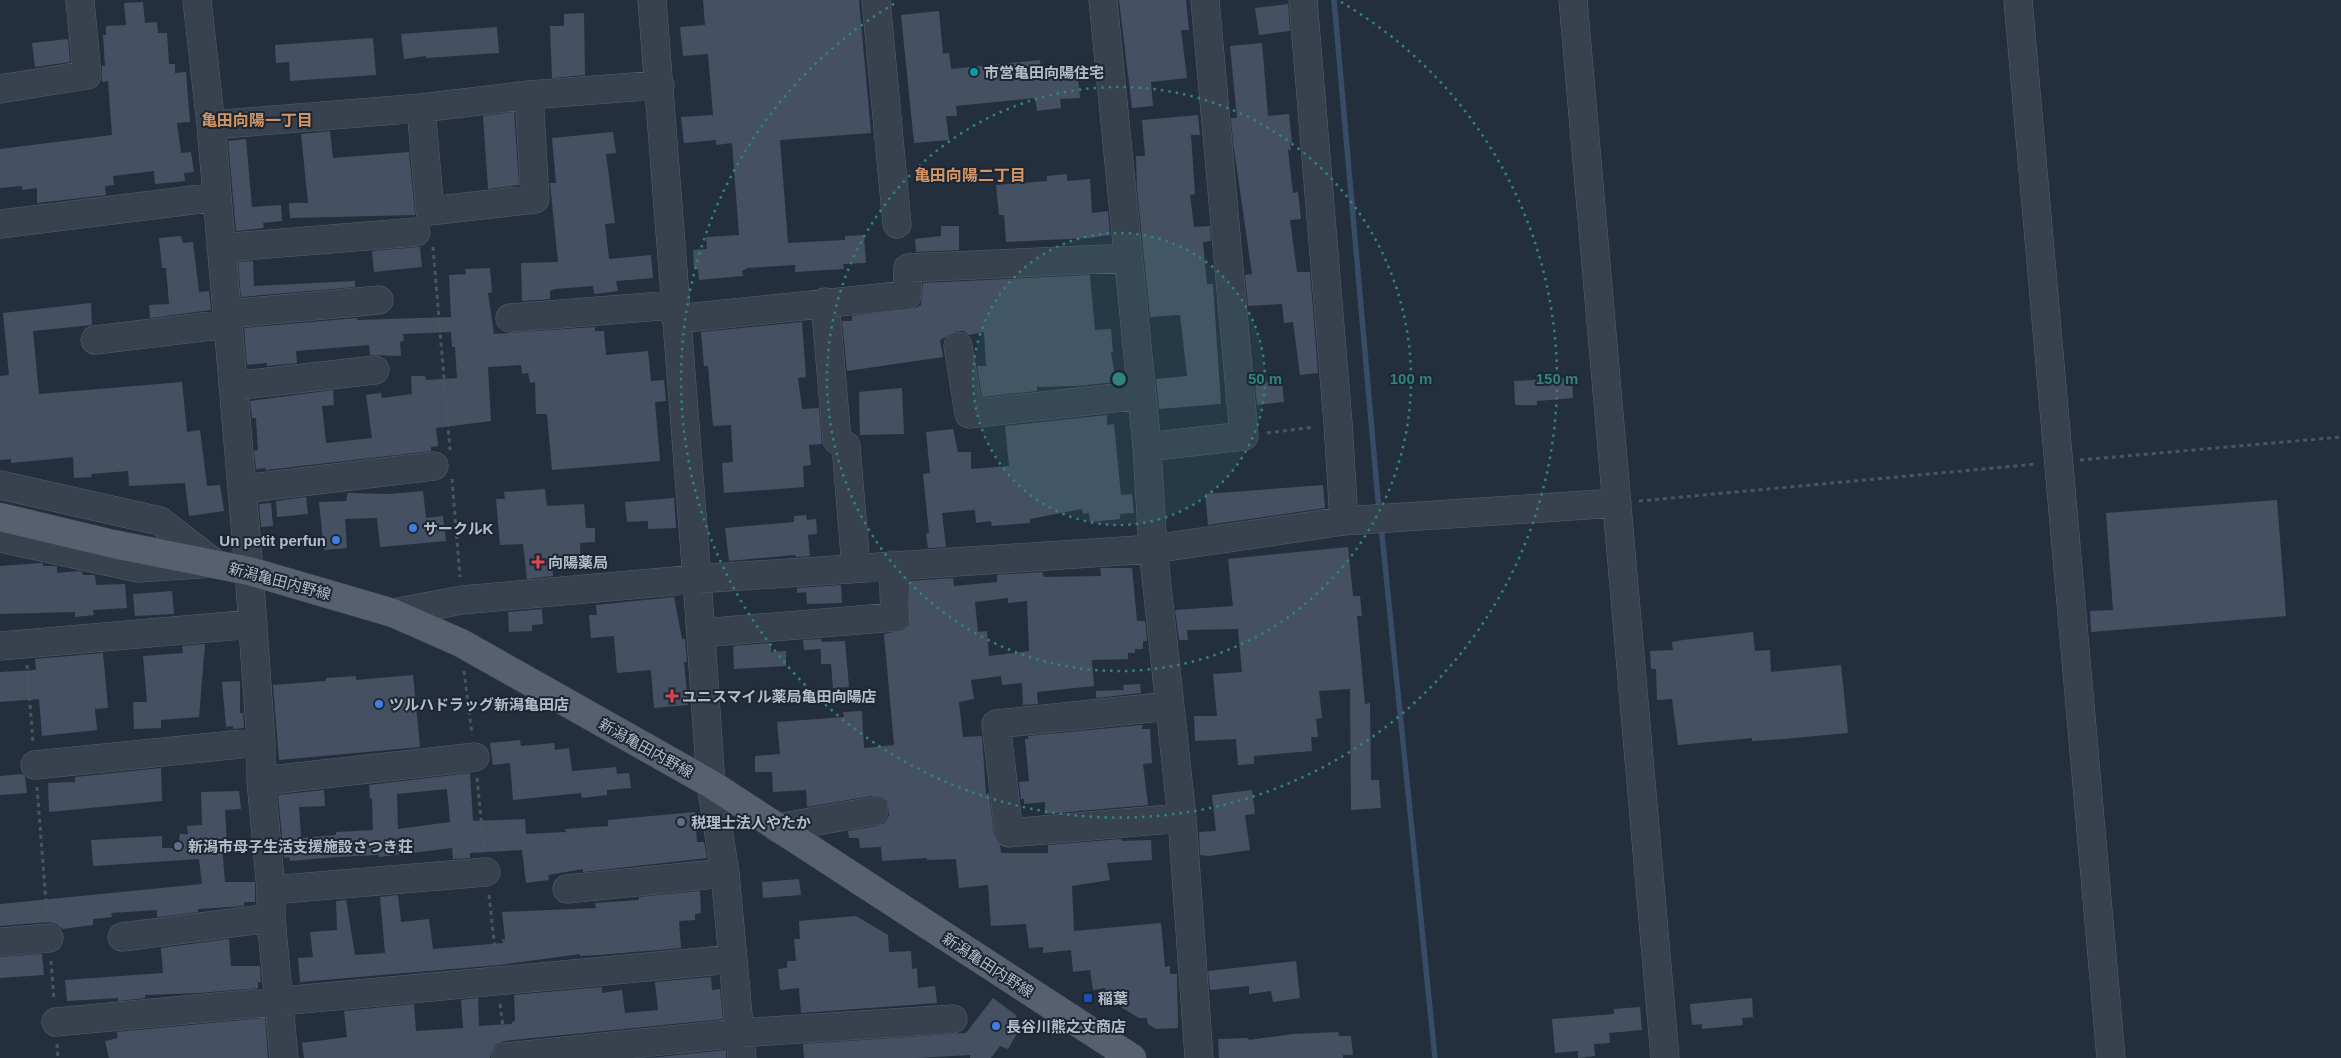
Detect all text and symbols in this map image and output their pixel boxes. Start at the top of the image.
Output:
place label: 市営亀田向陽住宅 [984,64,1104,81]
marker: 市営亀田向陽住宅 [968,66,980,78]
district label: 亀田向陽一丁目 [201,112,313,129]
district label: 亀田向陽二丁目 [914,167,1026,184]
centre of rings [1110,370,1128,388]
text: 50 m [1248,370,1282,387]
text: 100 m [1390,370,1432,387]
text: 150 m [1536,370,1578,387]
place label: サークルK [423,520,494,537]
marker: サークルK [407,522,419,534]
place label: Un petit perfun [219,532,326,549]
marker: Un petit perfun [330,534,342,546]
place label: 向陽薬局 [548,554,608,571]
marker: 向陽薬局 [532,556,544,568]
street label: 新潟亀田内野線 [227,559,333,603]
place label: ユニスマイル薬局亀田向陽店 [682,688,877,705]
marker: ユニスマイル薬局亀田向陽店 [666,690,678,702]
place label: ツルハドラッグ新潟亀田店 [389,696,569,713]
marker: ツルハドラッグ新潟亀田店 [373,698,385,710]
street label: 新潟亀田内野線 [596,715,696,781]
place label: 税理士法人やたか [691,814,811,831]
marker: 税理士法人やたか [675,816,687,828]
place label: 新潟市母子生活支援施設さつき荘 [188,838,413,855]
marker: 新潟市母子生活支援施設さつき荘 [172,840,184,852]
street label: 新潟亀田内野線 [939,929,1037,1001]
place label: 稲葉 [1098,990,1128,1007]
marker: 稲葉 [1082,992,1094,1004]
place label: 長谷川熊之丈商店 [1006,1018,1126,1035]
marker: 長谷川熊之丈商店 [990,1020,1002,1032]

